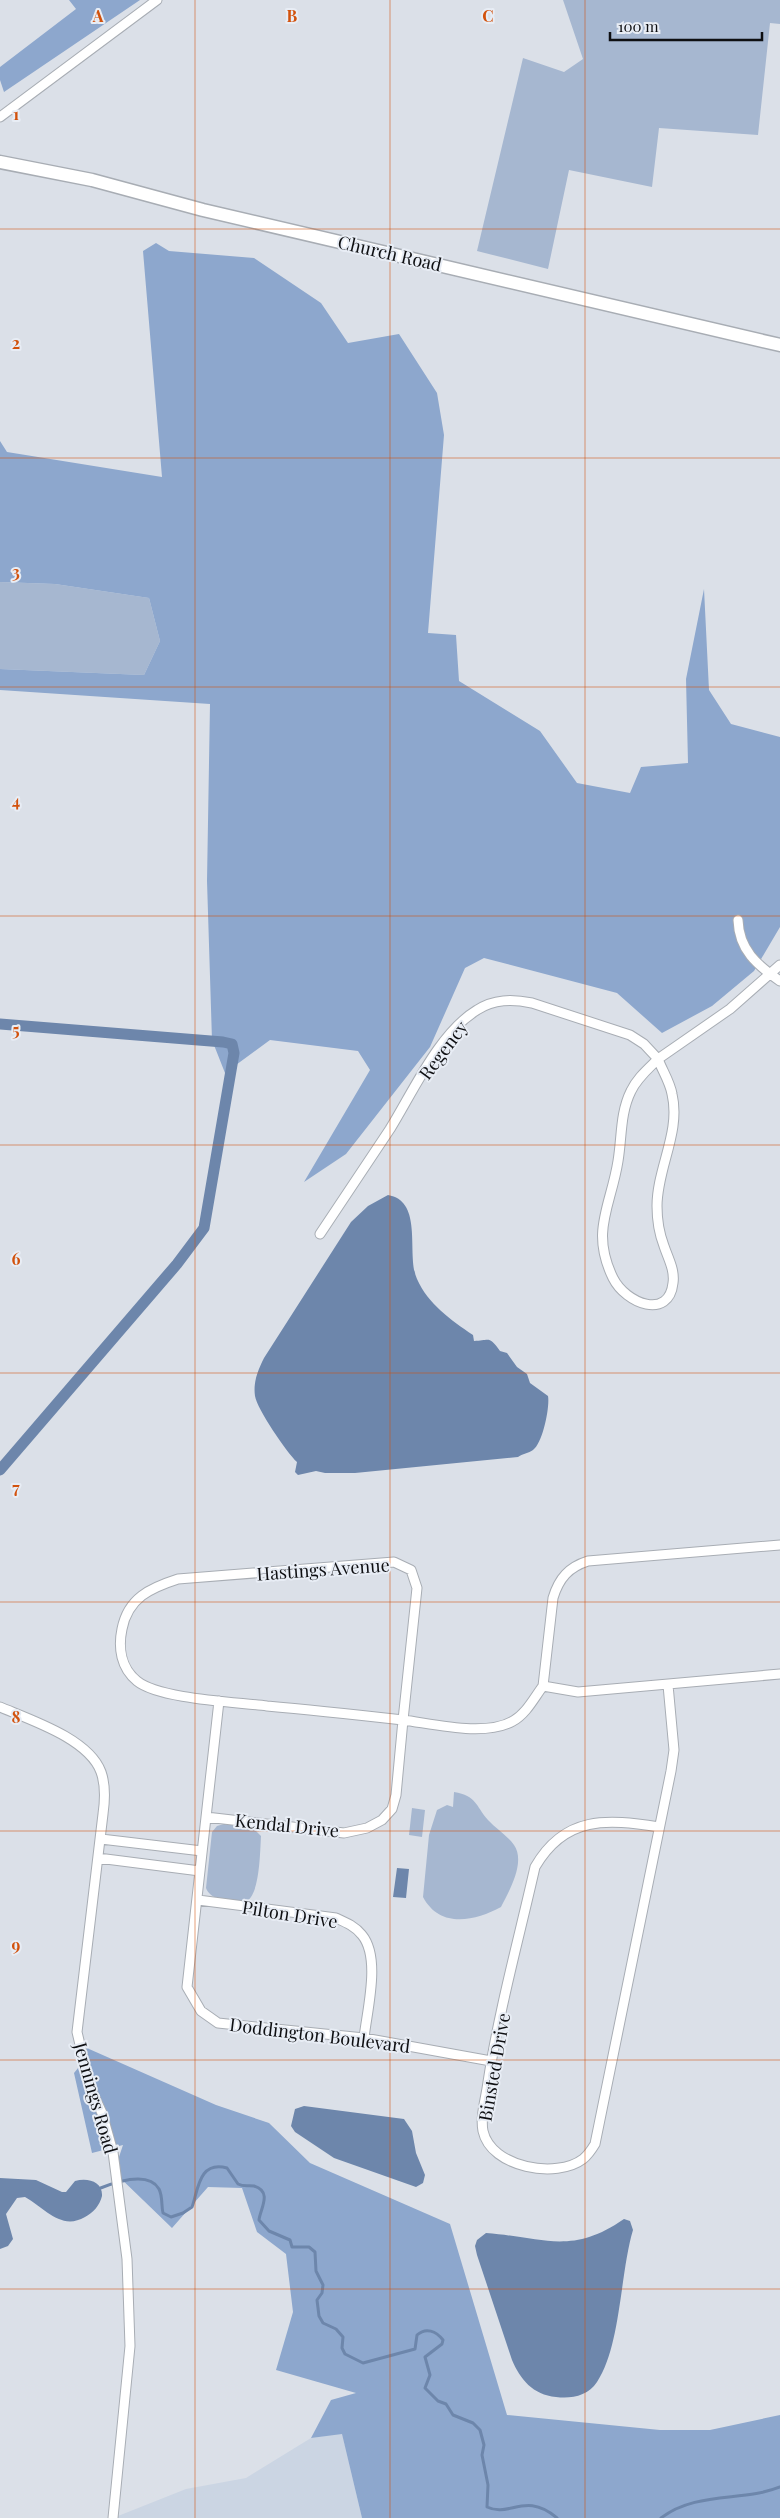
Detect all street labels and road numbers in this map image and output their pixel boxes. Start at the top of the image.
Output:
street label: Church Road [336,229,445,277]
street label: Regency [413,1016,473,1084]
street label: Hastings Avenue [256,1552,390,1586]
street label: Kendal Drive [234,1808,340,1842]
street label: Pilton Drive [240,1895,340,1933]
street label: Binsted Drive [473,2011,515,2123]
street label: Doddington Boulevard [228,2012,412,2058]
street label: Jennings Road [68,2039,124,2157]

